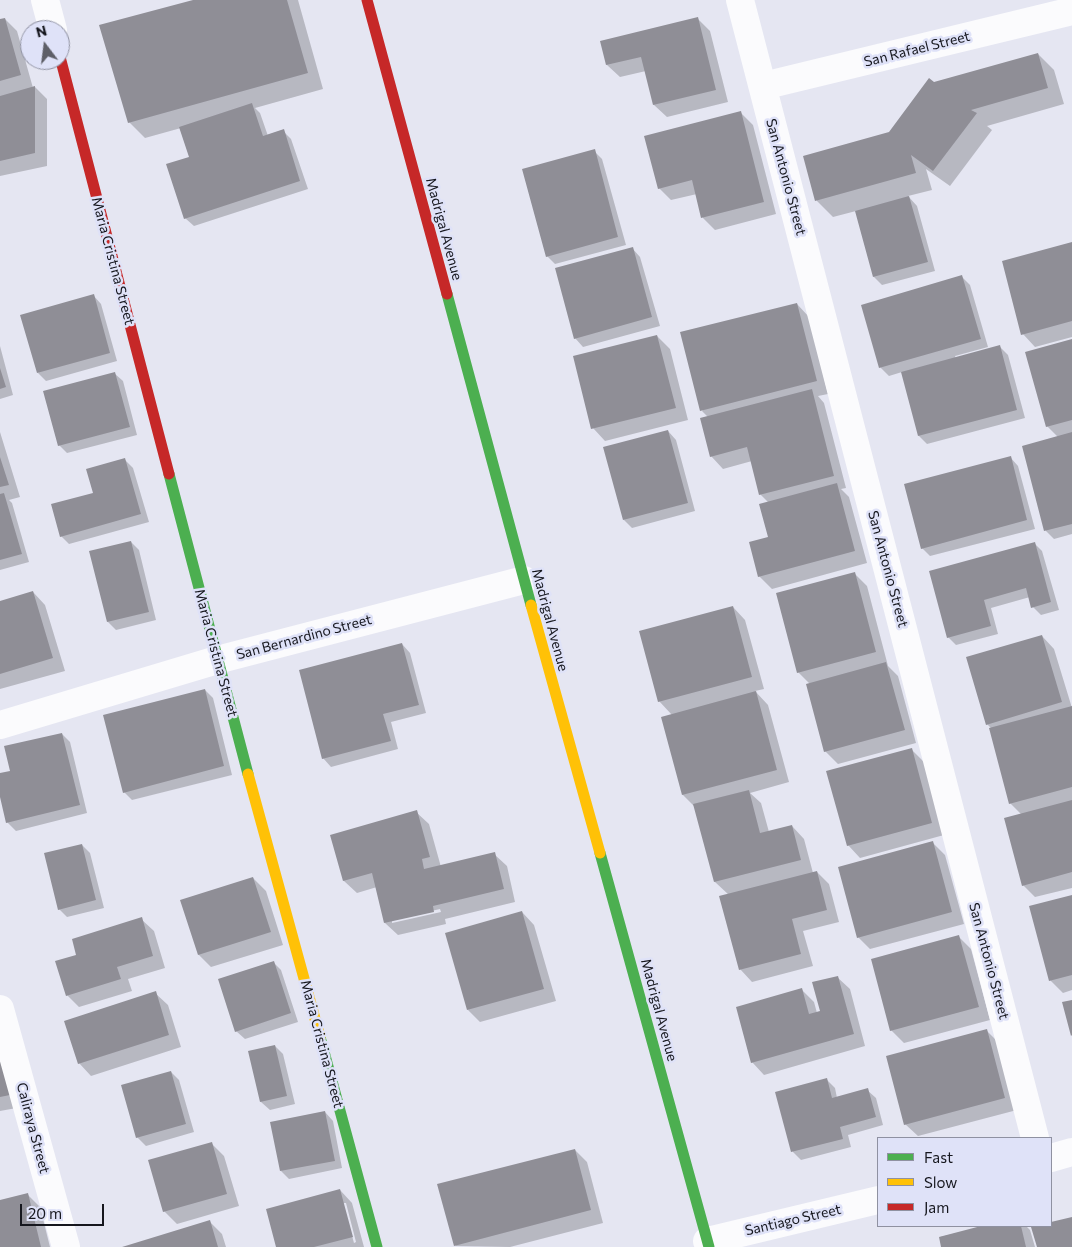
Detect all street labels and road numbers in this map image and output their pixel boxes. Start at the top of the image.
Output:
street label: San Rafael Street [862,28,972,70]
street label: San Antonio Street [762,117,810,237]
street label: Madrigal Avenue [422,176,466,282]
street label: Maria Cristina Street [88,195,138,327]
street label: San Antonio Street [864,509,912,629]
street label: Madrigal Avenue [528,567,572,673]
street label: Maria Cristina Street [191,587,241,719]
street label: San Bernardino Street [235,611,373,663]
street label: San Antonio Street [965,901,1013,1021]
street label: Madrigal Avenue [637,957,681,1063]
street label: Maria Cristina Street [297,978,347,1110]
street label: Caliraya Street [13,1081,53,1175]
street label: Santiago Street [743,1201,843,1239]

